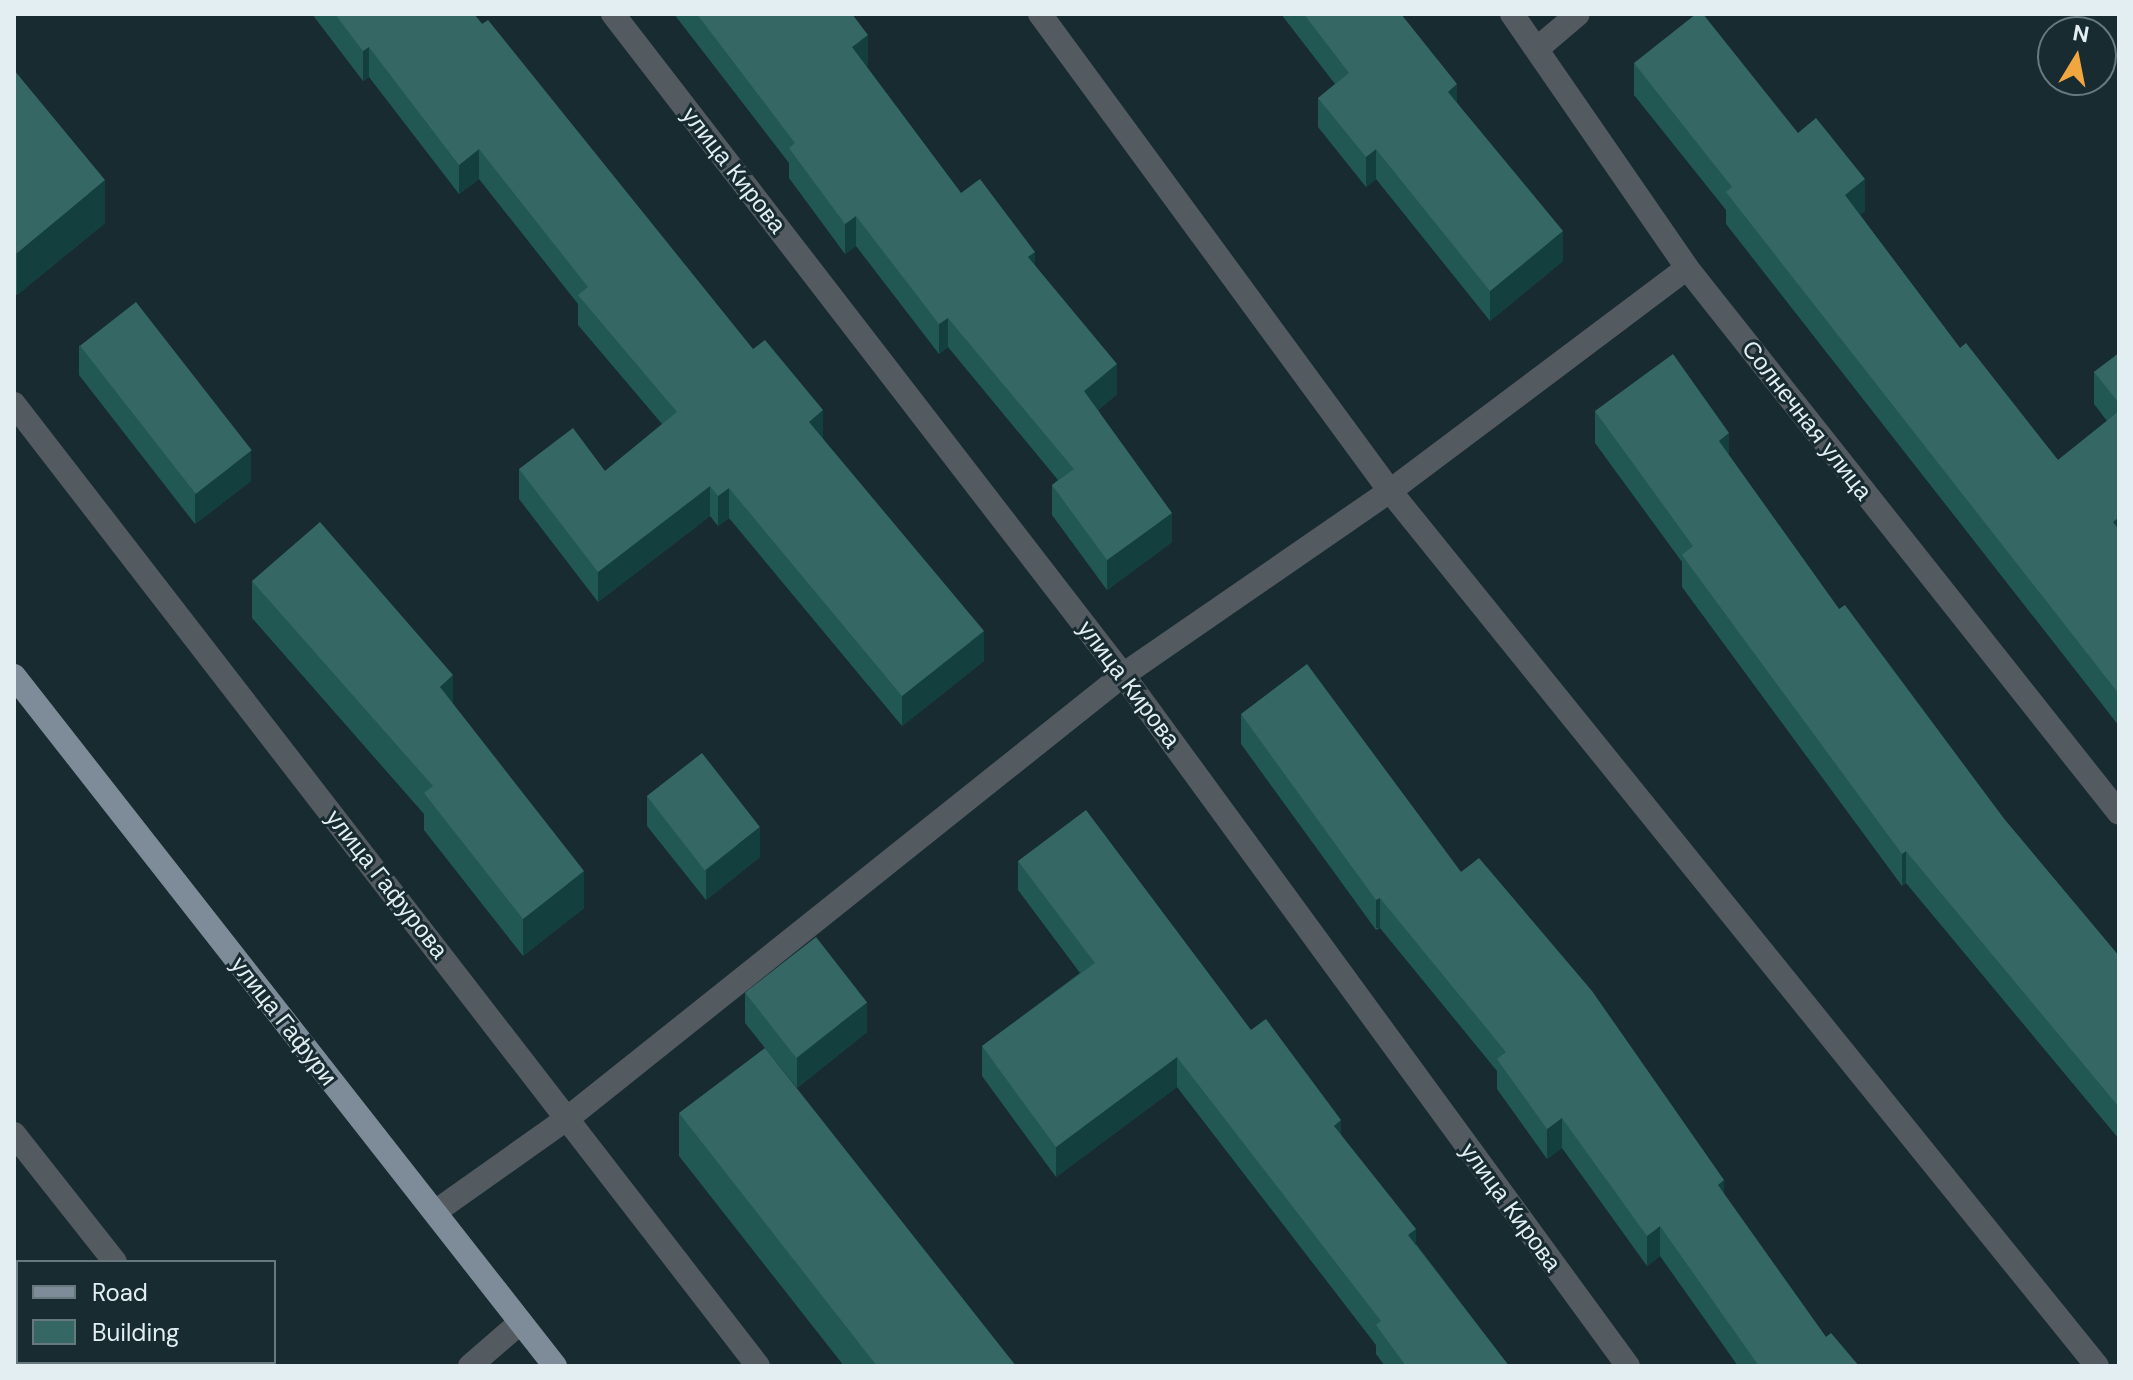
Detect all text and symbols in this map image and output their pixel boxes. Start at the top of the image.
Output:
north arrow [2037,16,2117,96]
text: N [2070,18,2091,50]
street label: улица Кирова [676,101,792,239]
street label: Солнечная улица [1736,335,1878,505]
street label: улица Кирова [1072,615,1186,753]
street label: улица Гафурова [320,804,454,964]
street label: улица Гафури [225,951,343,1091]
street label: улица Кирова [1455,1137,1567,1277]
legend [16,1260,276,1364]
text: Road [92,1277,148,1308]
text: Building [92,1317,179,1348]

